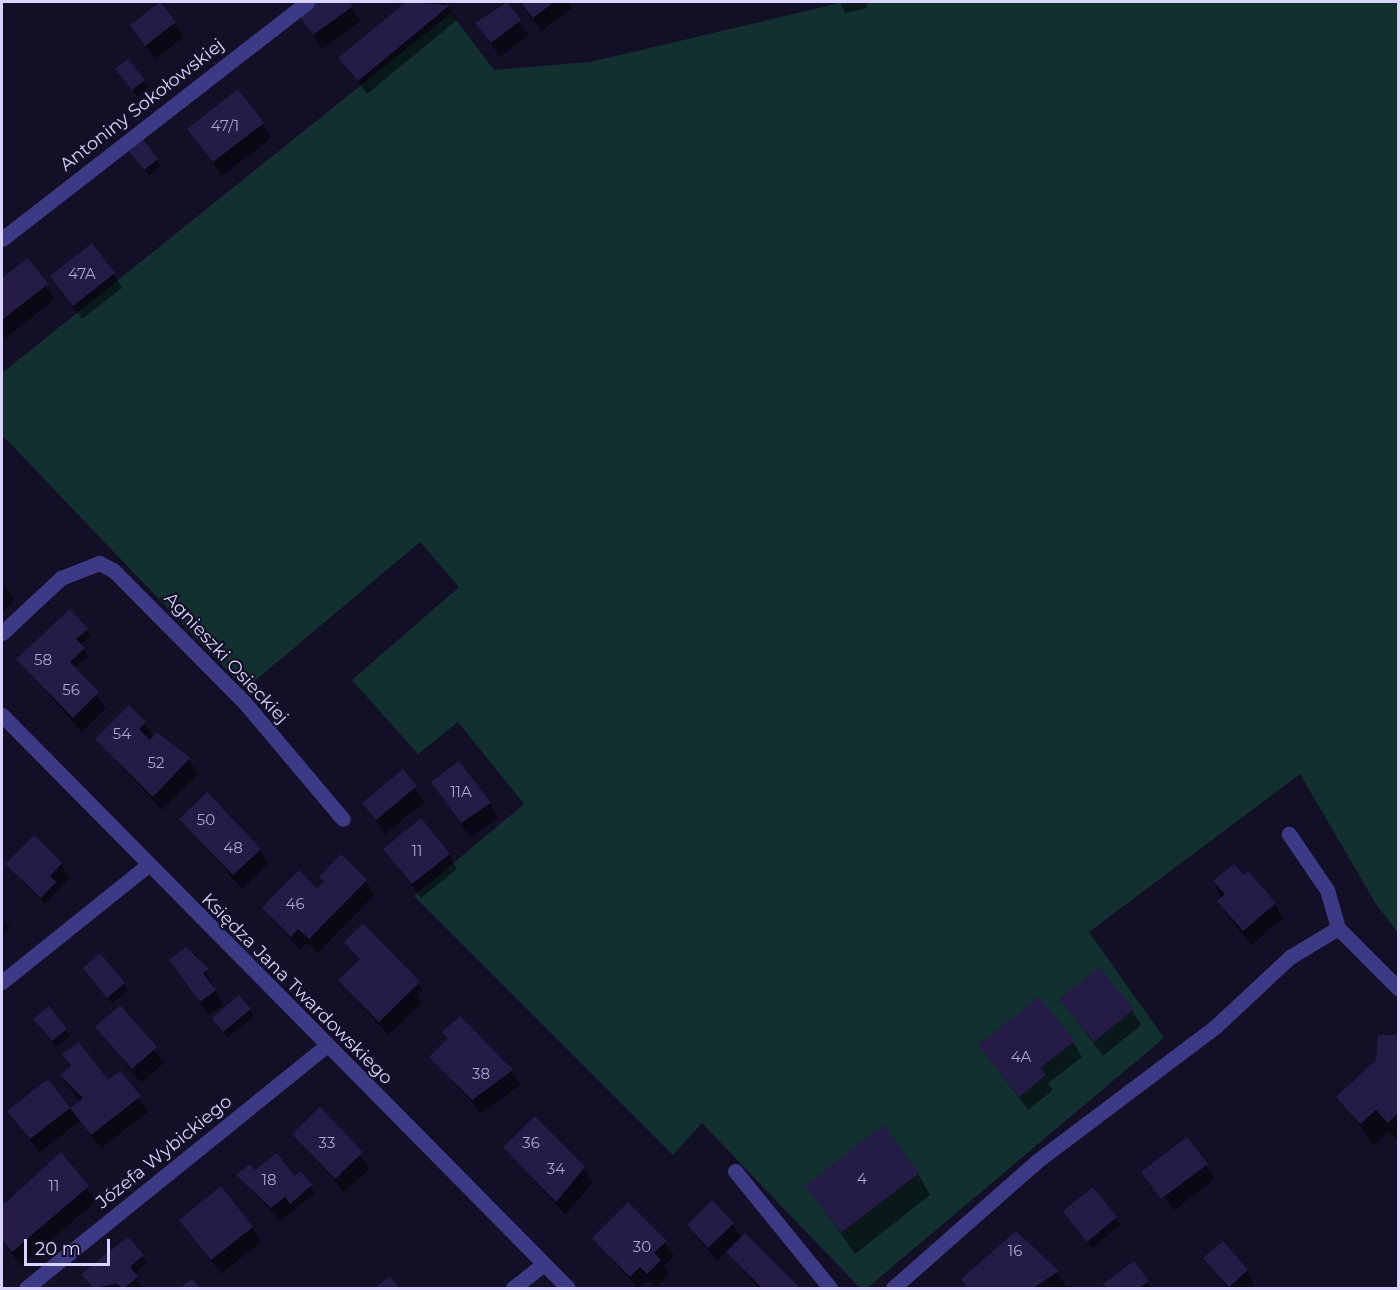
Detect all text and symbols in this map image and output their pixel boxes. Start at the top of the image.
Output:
street label: Antoniny Sokołowskiej [56,34,228,176]
house number: 47/1 [211,117,239,135]
house number: 47A [68,265,96,283]
street label: Agnieszki Osieckiej [159,588,293,728]
house number: 58 [34,651,52,669]
house number: 56 [62,681,80,699]
house number: 54 [113,725,131,743]
house number: 52 [148,754,164,772]
house number: 11A [450,783,472,801]
house number: 50 [197,811,215,829]
house number: 48 [223,839,243,857]
house number: 11 [412,842,422,860]
street label: Księdza Jana Twardowskiego [197,889,397,1089]
house number: 46 [285,895,305,913]
house number: 4A [1011,1048,1031,1066]
house number: 38 [472,1065,490,1083]
street label: Józefa Wybickiego [92,1091,236,1213]
house number: 33 [319,1134,335,1152]
house number: 36 [522,1134,540,1152]
house number: 34 [547,1160,565,1178]
house number: 4 [857,1170,867,1188]
house number: 18 [262,1171,276,1189]
house number: 11 [49,1177,59,1195]
scale bar [27,1227,112,1265]
text: 20 m [35,1238,81,1260]
house number: 30 [633,1238,651,1256]
house number: 16 [1008,1242,1022,1260]

